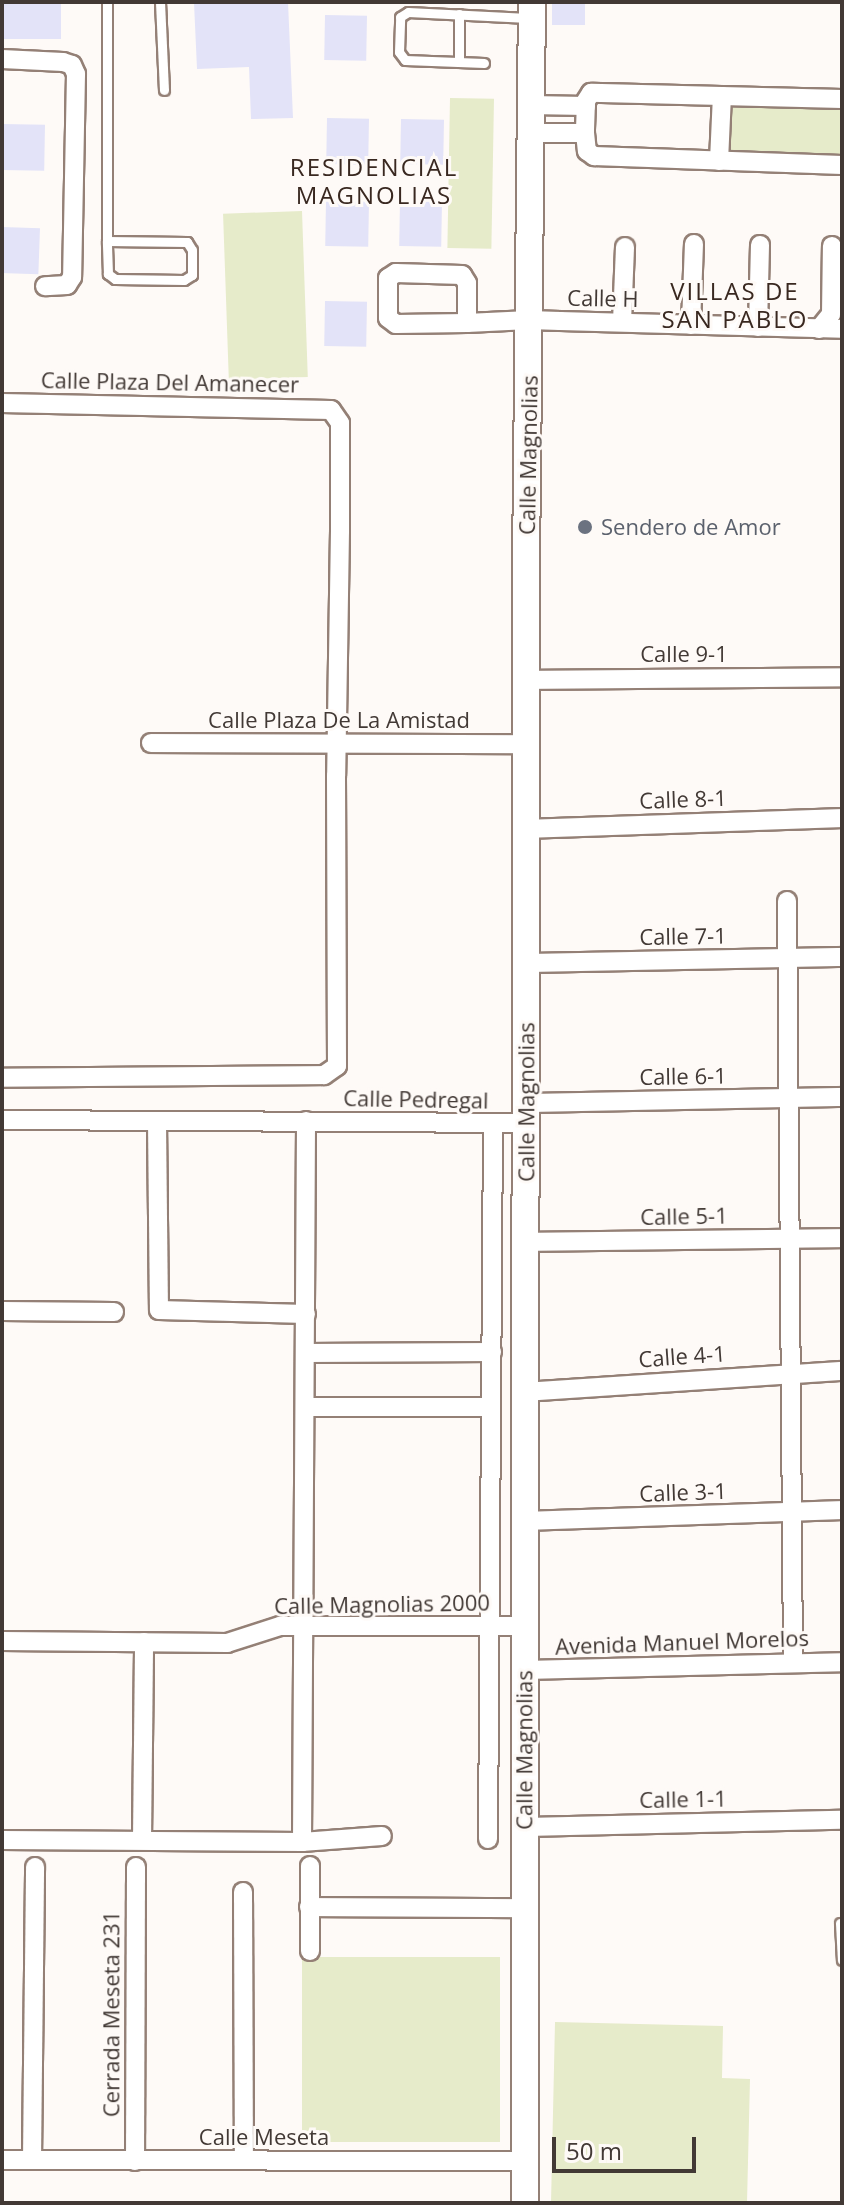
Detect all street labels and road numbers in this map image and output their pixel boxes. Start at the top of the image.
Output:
street label: Calle H [567,284,639,312]
street label: Calle Plaza Del Amanecer [41,367,299,397]
street label: Calle Magnolias [513,375,543,535]
street label: Calle 9-1 [640,641,728,667]
street label: Calle Plaza De La Amistad [208,707,470,733]
street label: Calle 8-1 [639,784,727,814]
street label: Calle 7-1 [639,922,727,950]
street label: Calle Magnolias [513,1022,539,1182]
street label: Calle 6-1 [639,1062,727,1090]
street label: Calle Pedregal [343,1085,489,1113]
street label: Calle 5-1 [640,1202,728,1230]
street label: Calle 4-1 [637,1340,727,1372]
street label: Calle 3-1 [639,1477,727,1507]
street label: Calle Magnolias 2000 [274,1589,490,1619]
street label: Avenida Manuel Morelos [555,1624,809,1660]
street label: Calle Magnolias [511,1670,537,1830]
street label: Calle 1-1 [639,1785,727,1813]
street label: Cerrada Meseta 231 [98,1911,124,2117]
street label: Calle Meseta [199,2124,329,2150]

